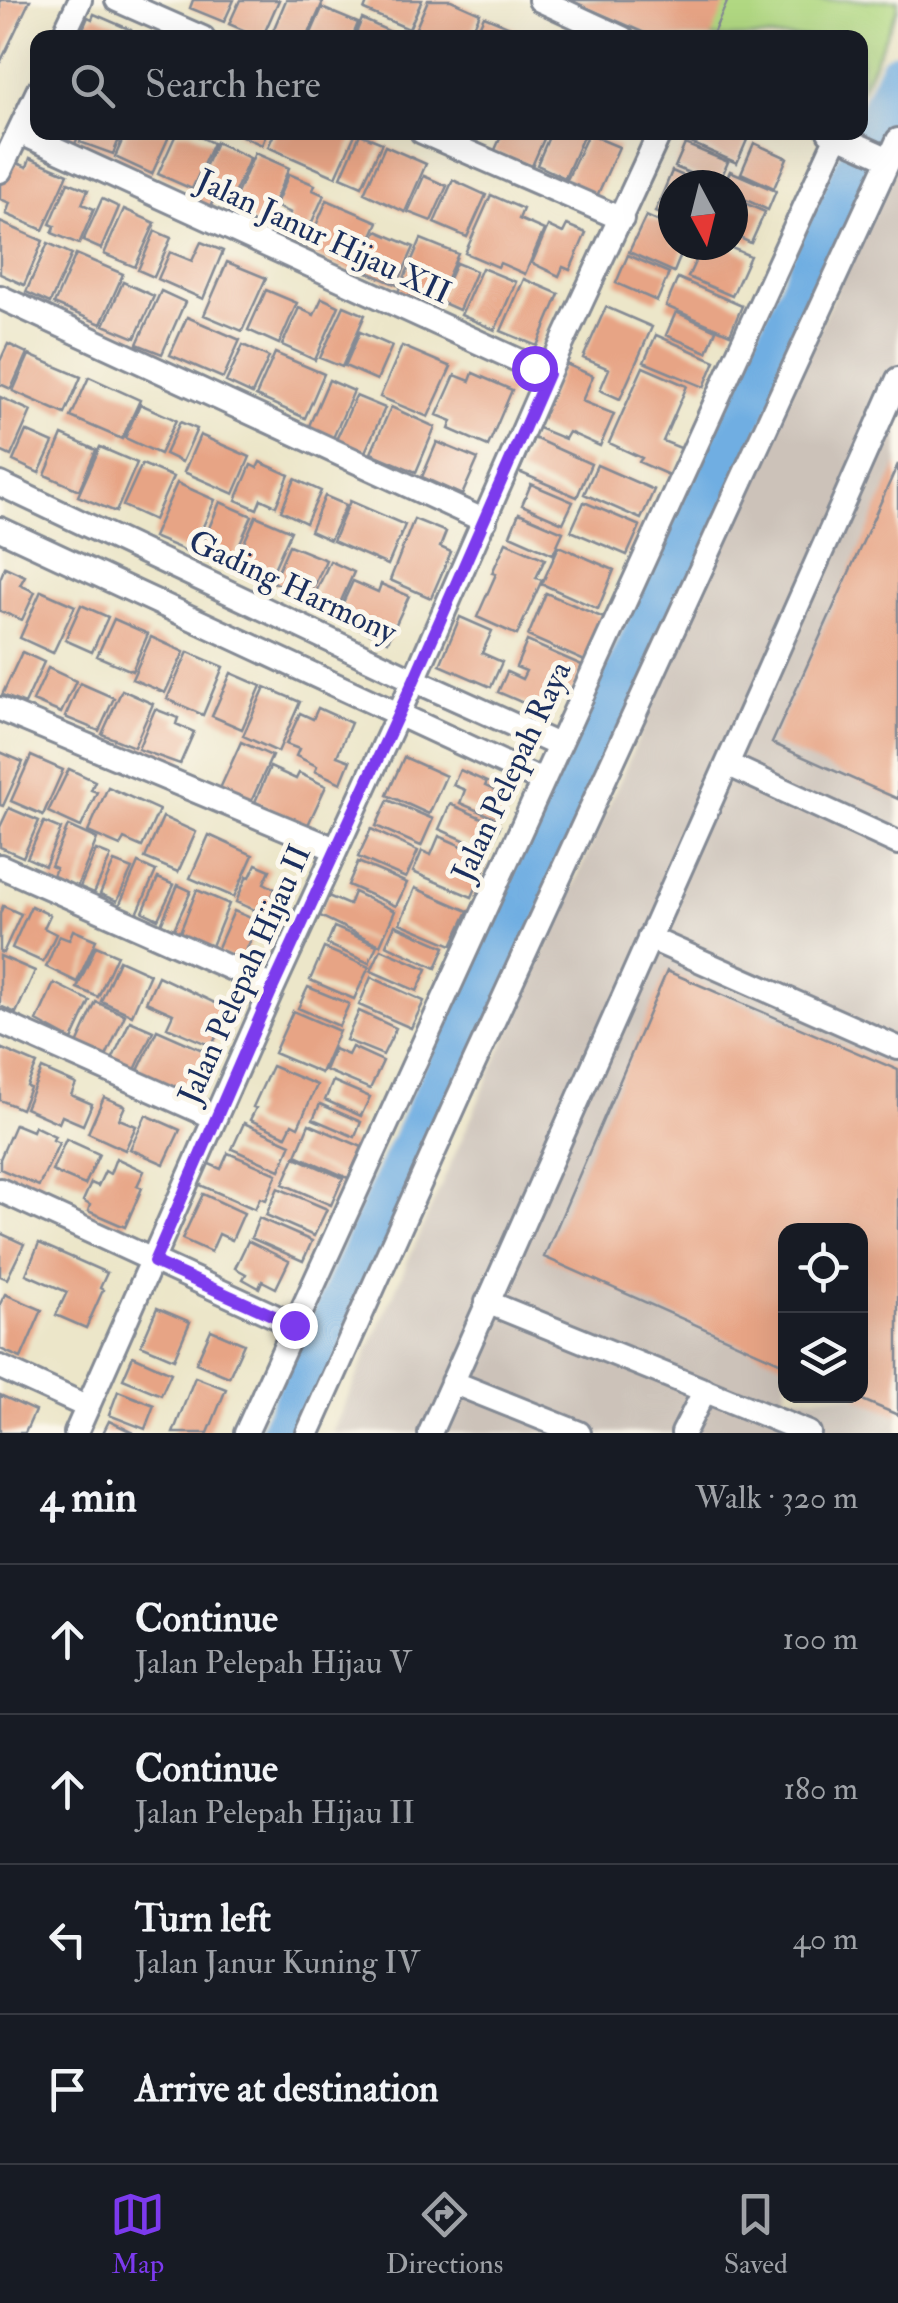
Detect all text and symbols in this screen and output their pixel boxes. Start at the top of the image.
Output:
search box [30,30,868,140]
icon: search [65,58,120,113]
text: Search here [145,61,321,109]
street label: Jalan Janur Hijau XII [189,160,457,313]
north arrow [658,170,748,260]
route start [512,346,558,392]
street label: Gading Harmony [182,521,404,653]
street label: Jalan Pelepah Raya [443,654,581,889]
street label: Jalan Pelepah Hijau II [169,838,320,1111]
map controls [778,1223,868,1403]
button: locate [778,1223,868,1313]
route end [272,1303,318,1349]
button: layers [778,1313,868,1403]
text: 4 min [40,1472,137,1524]
text: Walk · 320 m [695,1478,858,1518]
text: Continue [135,1595,278,1643]
icon: ahead [40,1612,95,1667]
text: 100 m [782,1619,858,1659]
text: Jalan Pelepah Hijau V [135,1643,412,1683]
text: Continue [135,1745,278,1793]
icon: ahead [40,1762,95,1817]
text: 180 m [784,1769,858,1809]
text: Jalan Pelepah Hijau II [135,1793,415,1833]
text: Turn left [135,1895,271,1943]
icon: left [40,1912,95,1967]
text: 40 m [793,1919,858,1959]
text: Jalan Janur Kuning IV [135,1943,420,1983]
icon: arrive [40,2062,95,2117]
text: Arrive at destination [135,2065,439,2113]
tab: Map [110,2187,165,2282]
tab: Directions [386,2187,503,2282]
tab: Saved [724,2187,788,2282]

